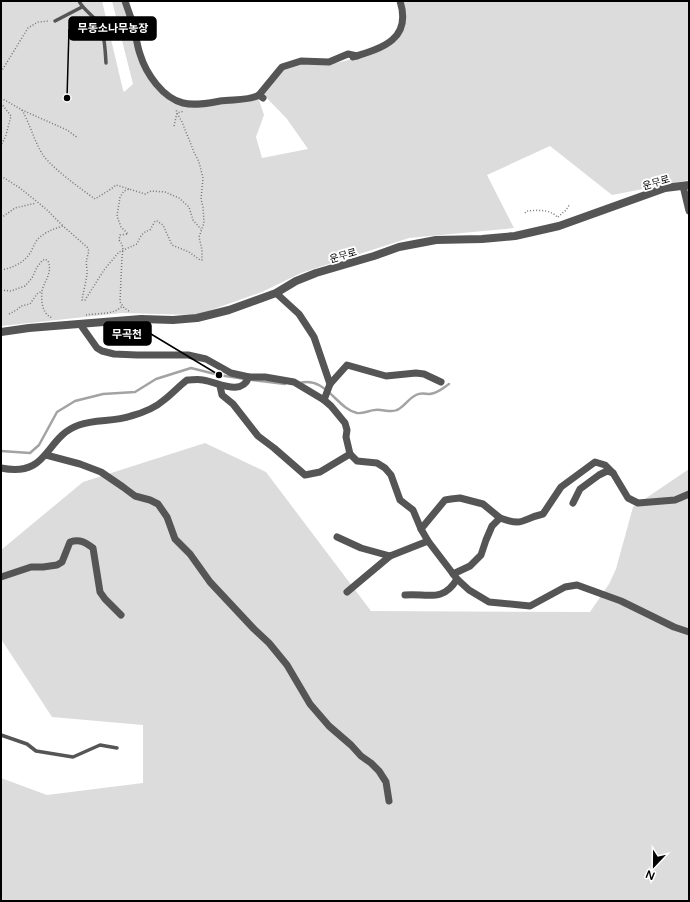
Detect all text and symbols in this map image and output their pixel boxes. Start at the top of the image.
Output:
callout: 무동소나무농장 [69,17,156,40]
text: 무동소나무농장 [78,22,148,35]
street label: 운무로 [641,173,671,193]
street label: 운무로 [328,246,358,266]
callout: 무곡천 [104,322,151,345]
text: 무곡천 [112,328,142,341]
north arrow [634,846,674,886]
text: N [644,867,657,882]

